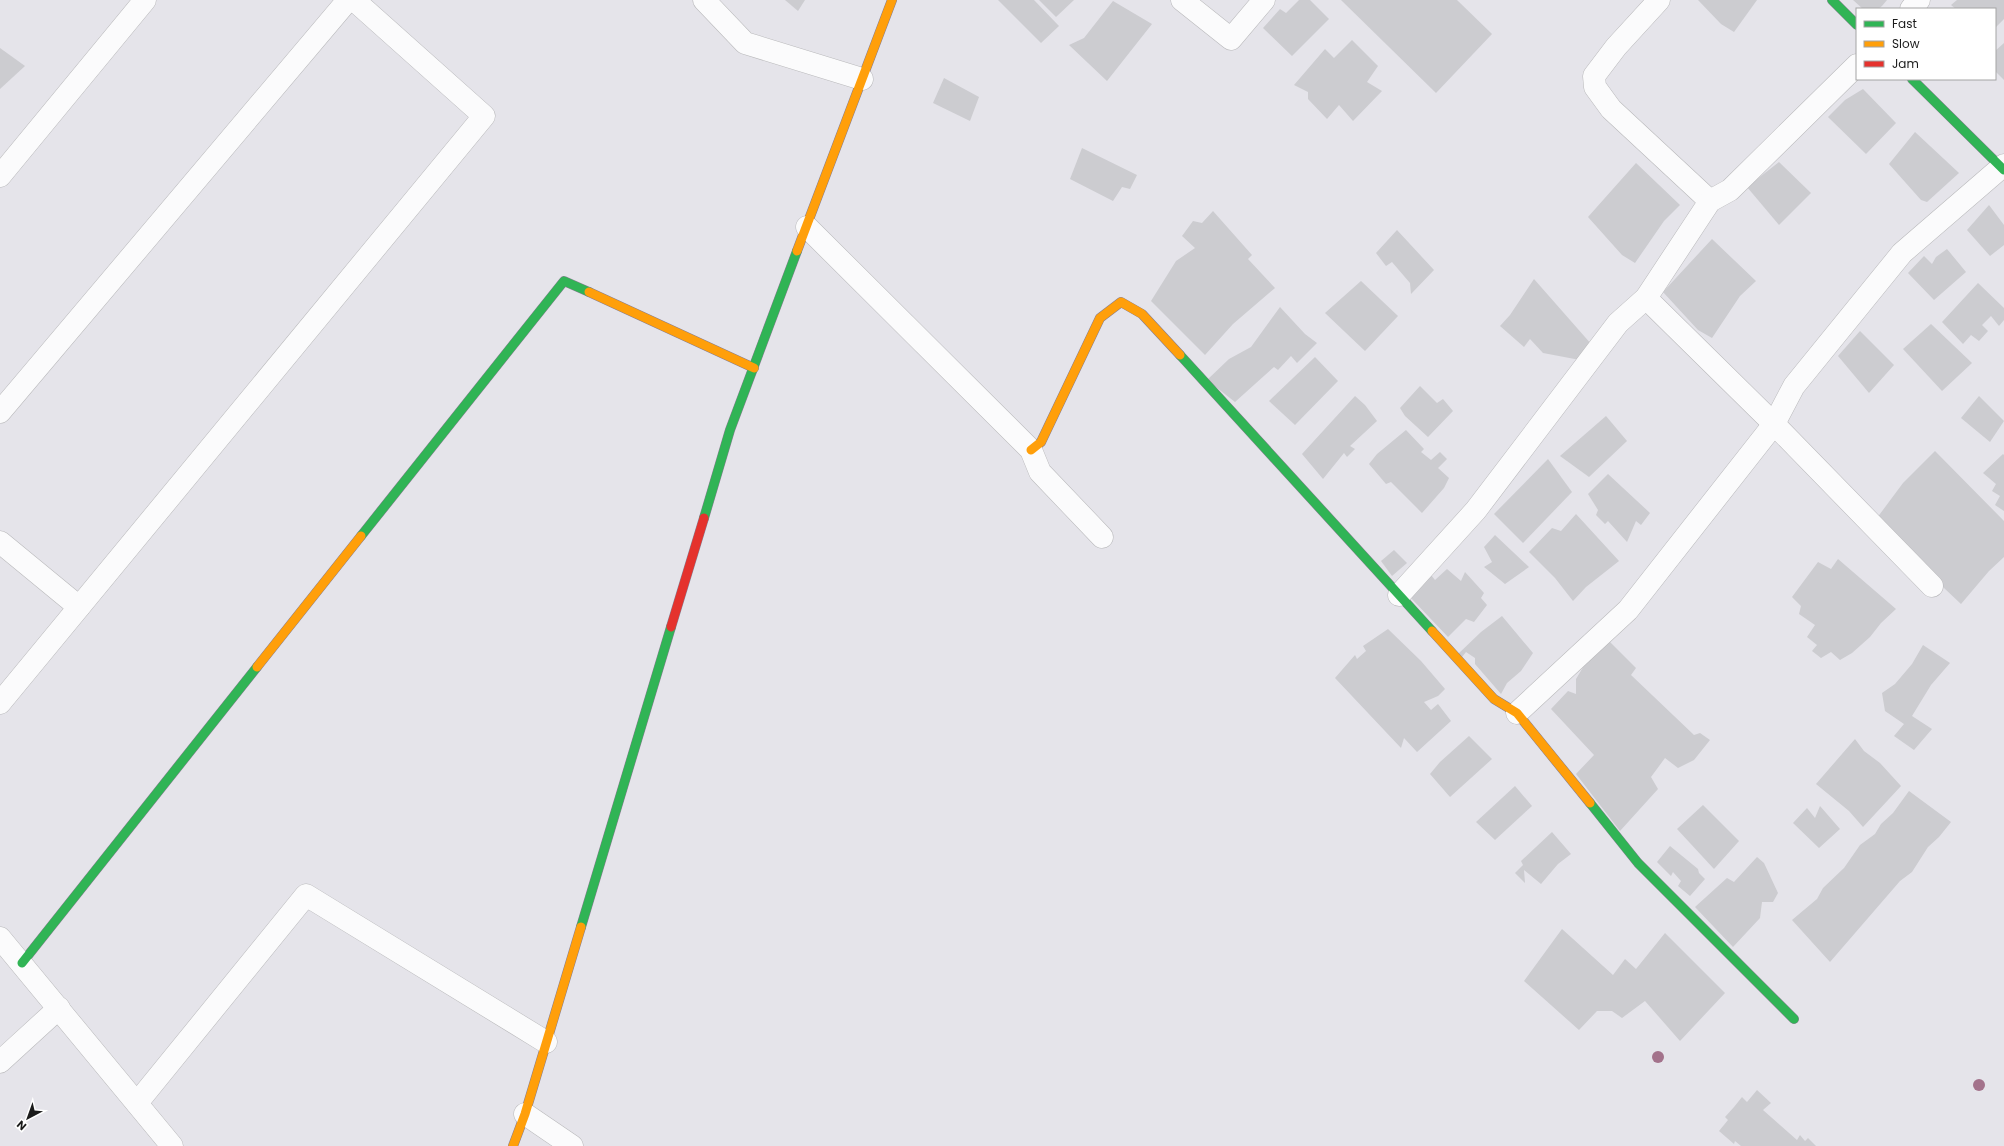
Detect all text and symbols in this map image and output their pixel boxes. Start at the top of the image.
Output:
legend [1856,8,1996,80]
text: Fast [1892,15,1917,32]
text: Slow [1892,35,1920,52]
text: Jam [1892,55,1919,72]
north arrow [8,1098,48,1138]
text: N [13,1117,30,1134]

